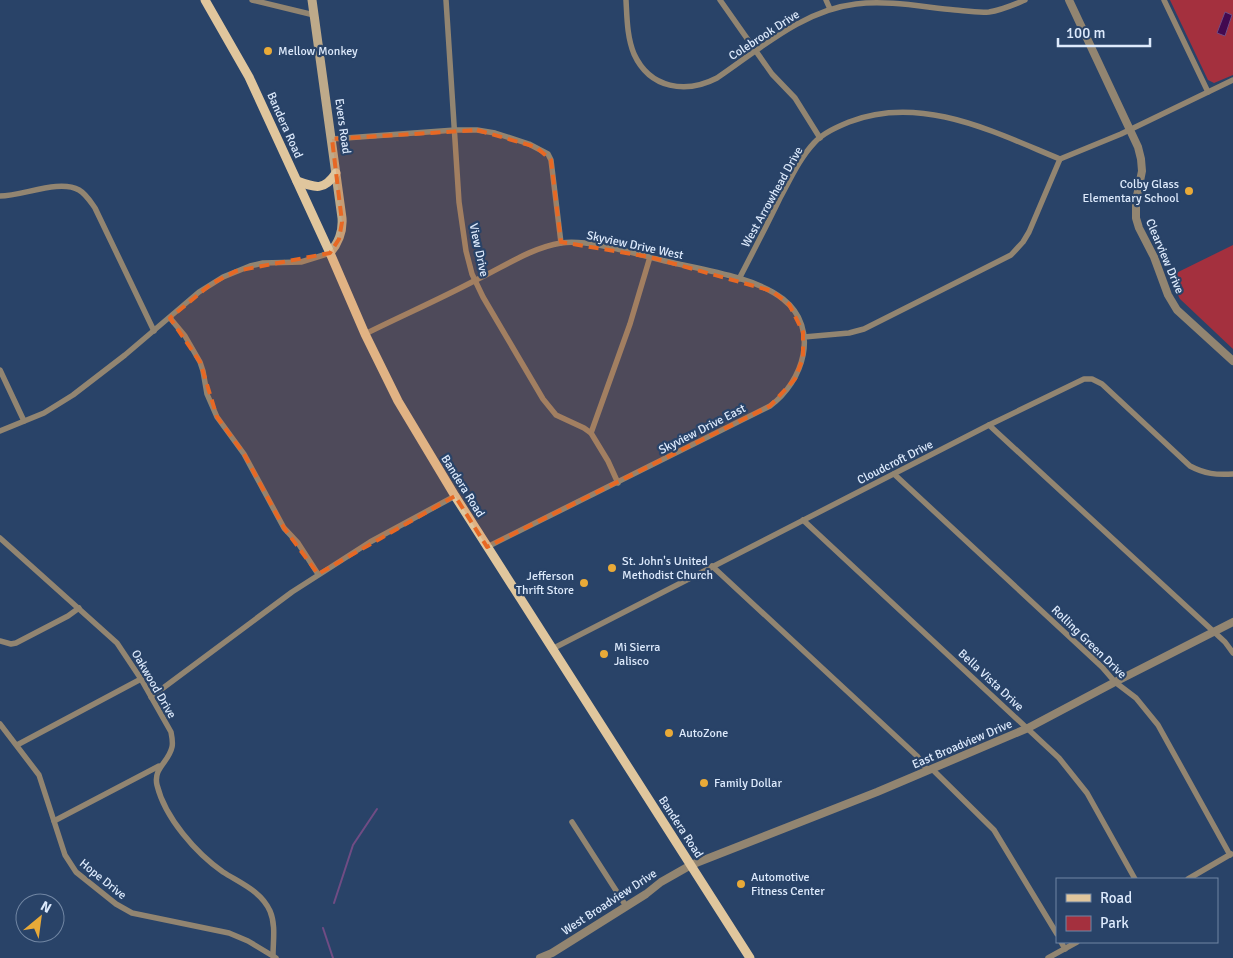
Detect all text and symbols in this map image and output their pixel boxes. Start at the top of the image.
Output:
street label: Colebrook Drive [726,7,802,64]
scale bar [1058,15,1150,47]
text: 100 m [1066,24,1106,42]
place label: Mellow Monkey [278,44,358,59]
marker: Mellow Monkey [262,45,274,57]
street label: Bandera Road [263,90,306,161]
street label: Evers Road [331,97,354,155]
street label: West Arrowhead Drive [738,144,806,250]
place label: Colby Glass Elementary School [1083,177,1179,206]
marker: Colby Glass Elementary School [1183,185,1195,197]
street label: Clearview Drive [1142,216,1187,296]
street label: View Drive [466,222,491,278]
street label: Skyview Drive West [585,228,685,263]
street label: Skyview Drive East [656,401,748,458]
street label: Cloudcroft Drive [855,437,936,488]
street label: Bandera Road [437,452,488,520]
place label: St. John's United Methodist Church [622,554,713,583]
marker: St. John's United Methodist Church [606,562,618,574]
place label: Jefferson Thrift Store [516,569,574,598]
marker: Jefferson Thrift Store [578,577,590,589]
street label: Rolling Green Drive [1048,603,1129,682]
place label: Mi Sierra Jalisco [614,640,660,669]
street label: Bella Vista Drive [955,646,1027,715]
street label: Oakwood Drive [128,647,179,721]
marker: Mi Sierra Jalisco [598,648,610,660]
street label: East Broadview Drive [910,717,1015,772]
place label: AutoZone [679,726,728,741]
marker: AutoZone [663,727,675,739]
place label: Family Dollar [714,776,782,791]
marker: Family Dollar [698,777,710,789]
street label: Bandera Road [655,793,706,861]
street label: Hope Drive [76,856,129,903]
street label: West Broadview Drive [559,866,660,939]
place label: Automotive Fitness Center [751,870,825,899]
marker: Automotive Fitness Center [735,878,747,890]
legend [1056,878,1218,943]
text: Road [1100,889,1132,907]
north arrow [15,893,65,943]
text: N [38,897,54,917]
text: Park [1100,914,1129,932]

